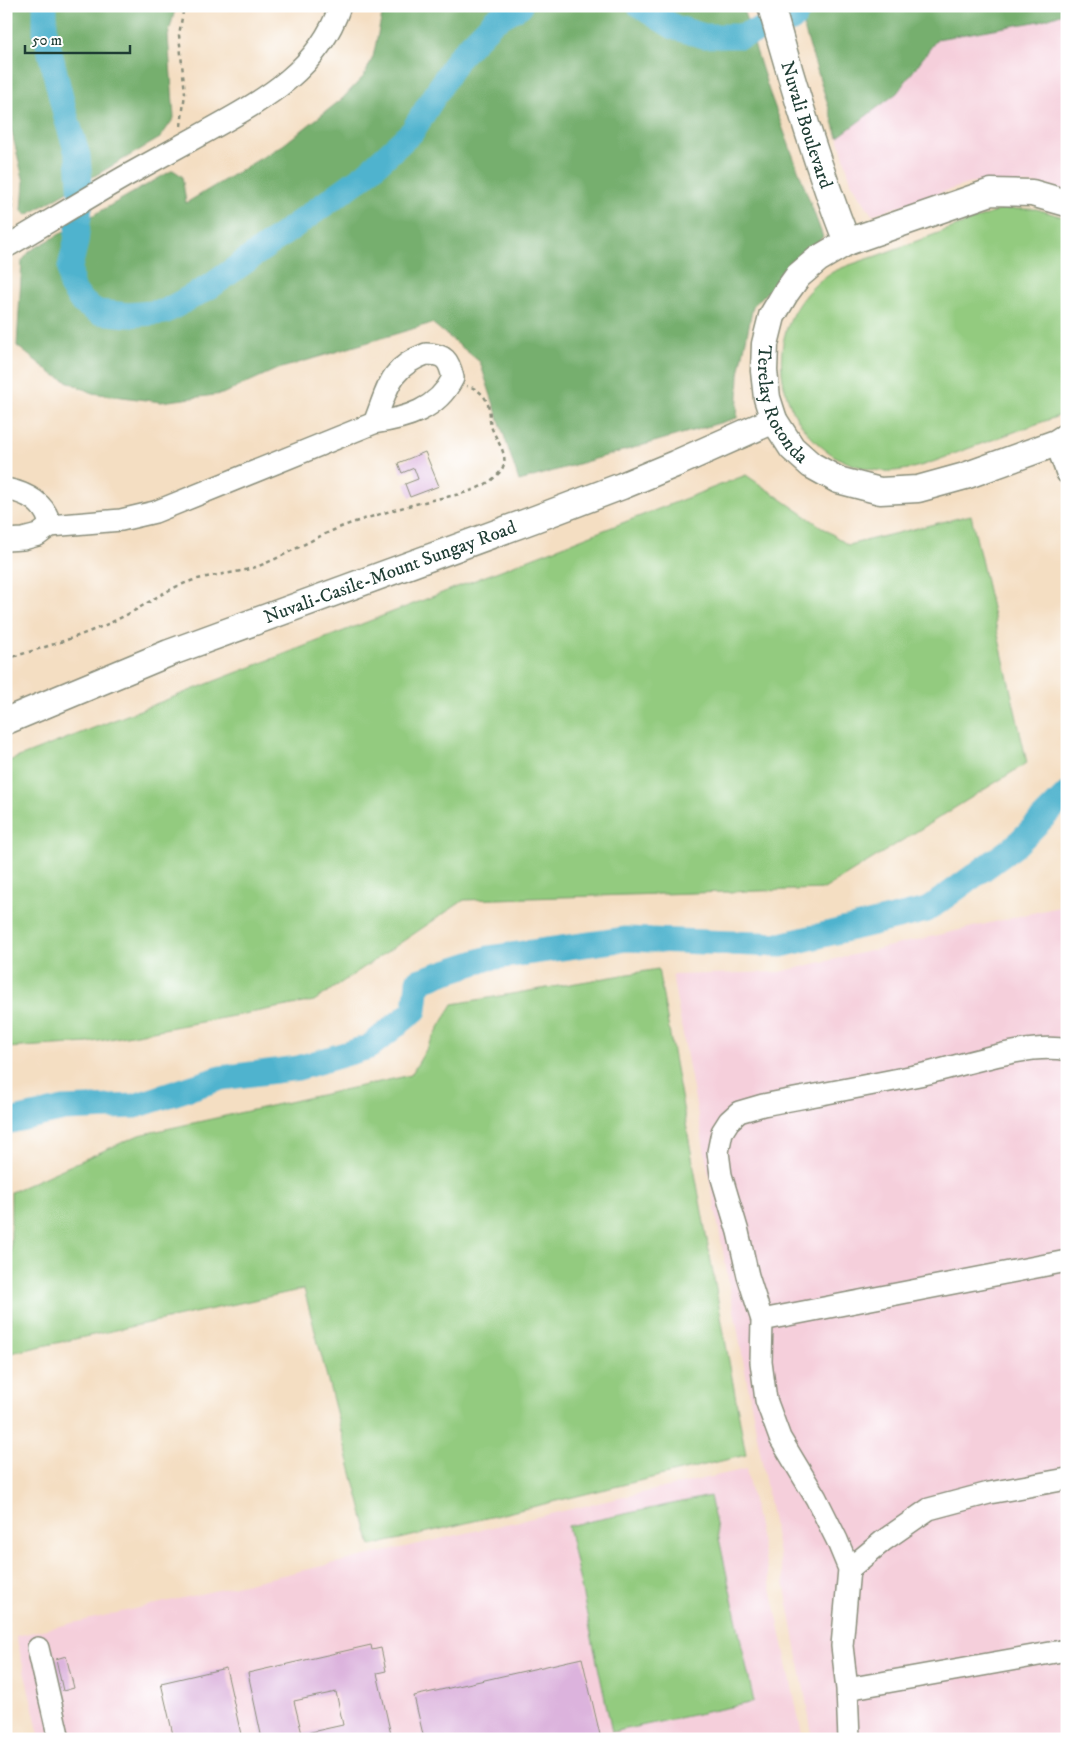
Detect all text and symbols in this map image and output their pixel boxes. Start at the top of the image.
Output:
scale bar [25,22,130,54]
text: 50 m [32,31,62,50]
street label: Nuvali Boulevard [776,58,838,192]
street label: Terelay Rotonda [752,345,813,468]
street label: Nuvali-Casile-Mount Sungay Road [261,515,520,629]

